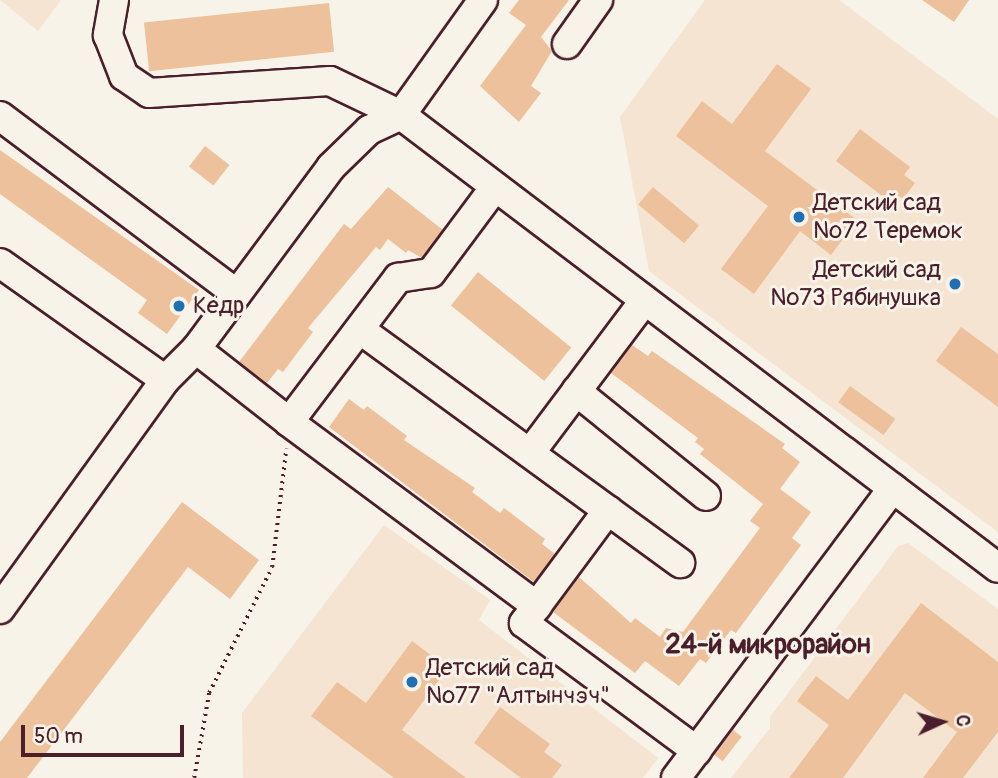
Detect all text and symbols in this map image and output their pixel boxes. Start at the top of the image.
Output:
place label: Детский сад №72 Теремок [813,189,963,245]
marker: Детский сад №72 Теремок [791,209,807,225]
place label: Детский сад №73 Рябинушка [770,256,941,312]
marker: Детский сад №73 Рябинушка [947,276,963,292]
place label: Кедр [193,292,244,320]
marker: Кедр [171,298,187,314]
district label: 24-й микрорайон [665,628,871,662]
place label: Детский сад №77 "Алтынчэч" [426,654,610,710]
marker: Детский сад №77 "Алтынчэч" [404,674,420,690]
north arrow [907,687,977,757]
scale bar [24,712,187,756]
text: С [951,714,975,727]
text: 50 m [34,723,83,750]

